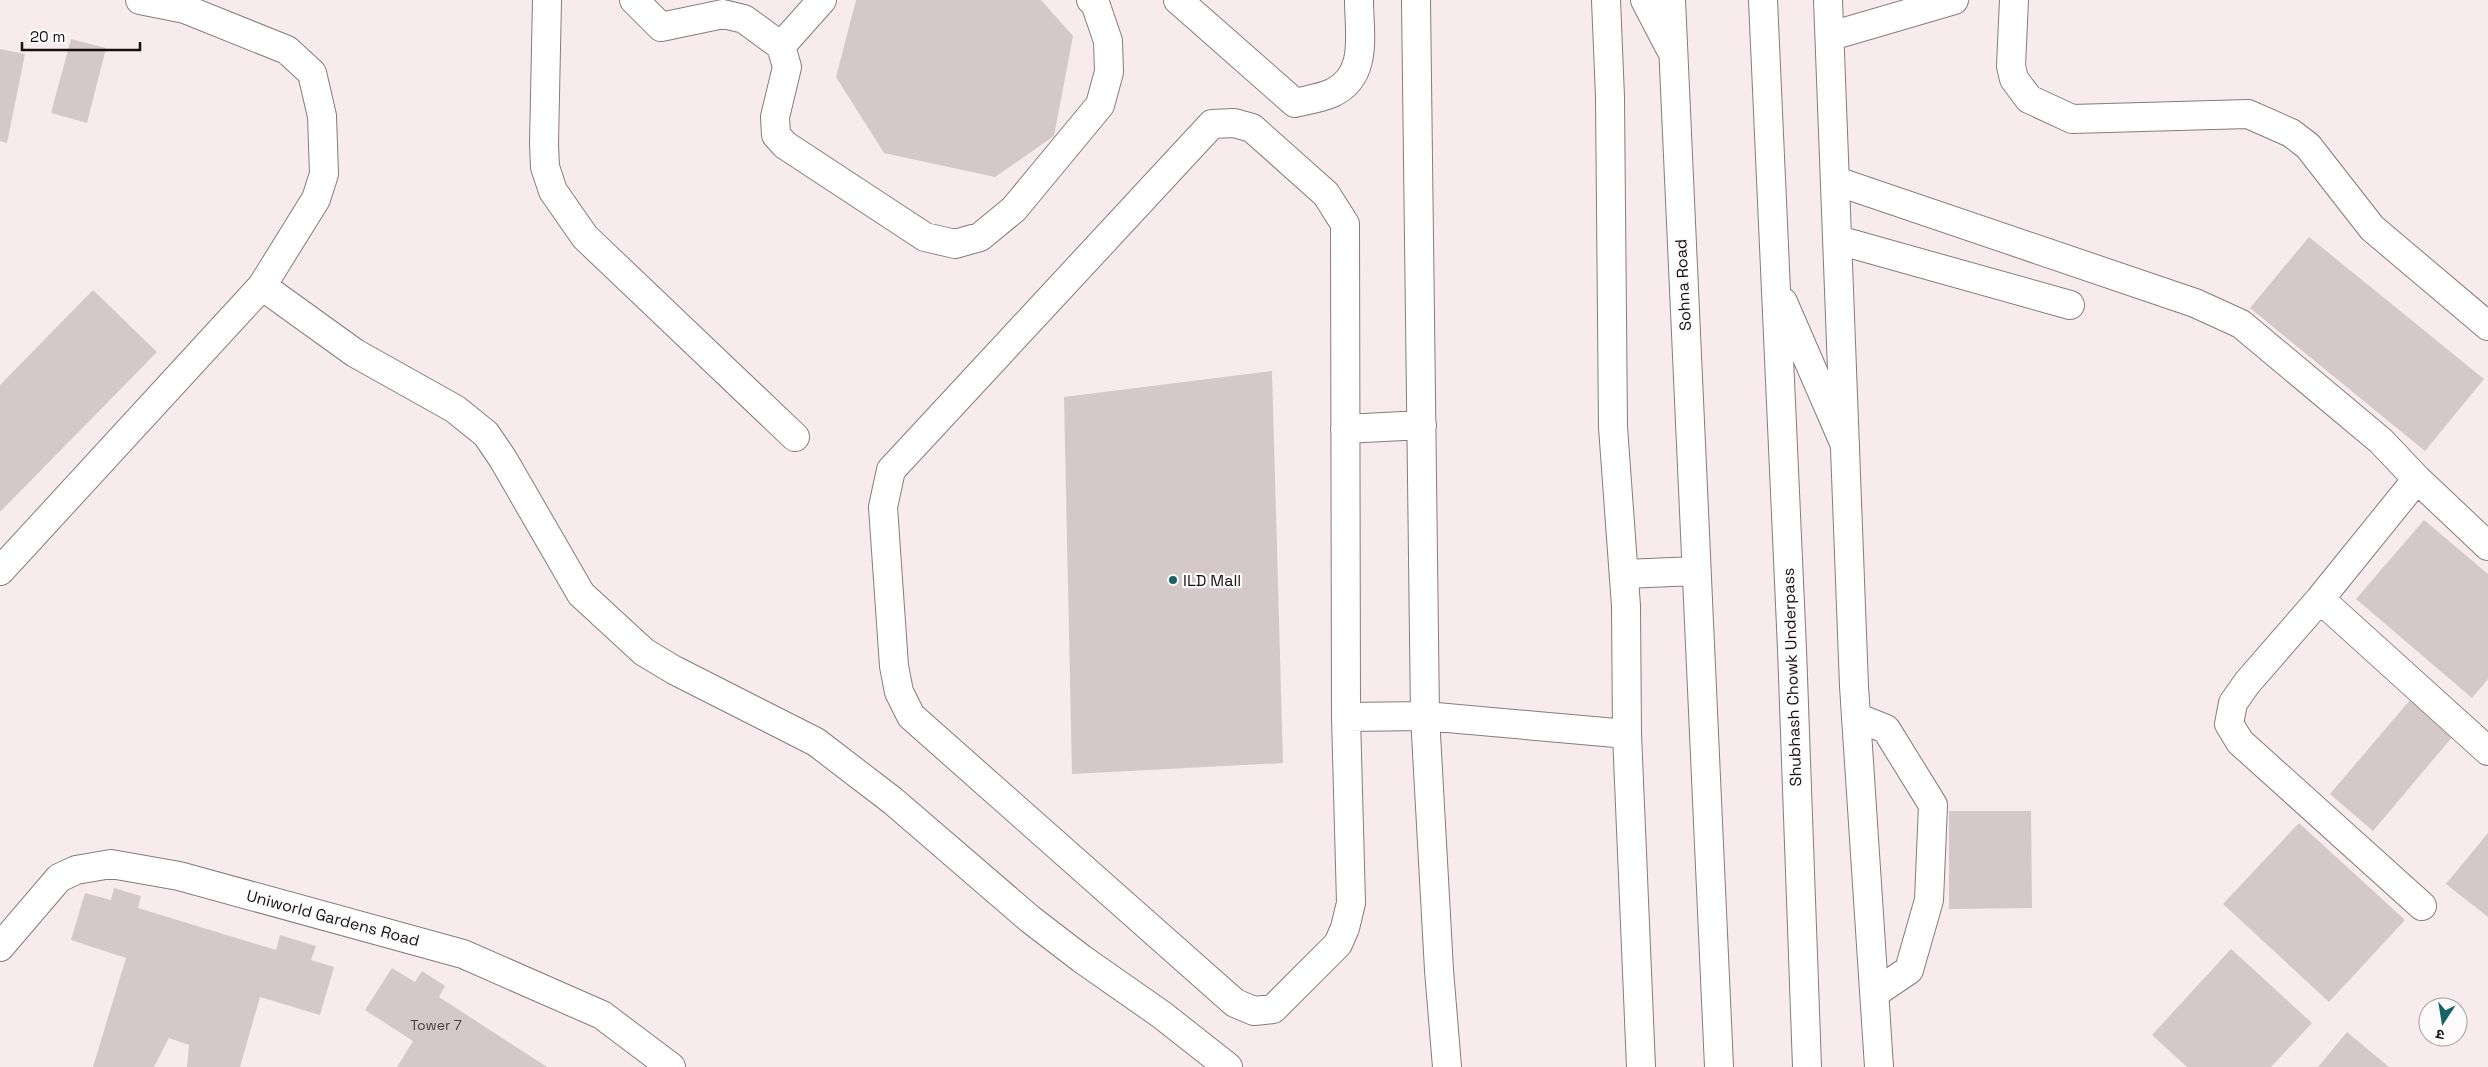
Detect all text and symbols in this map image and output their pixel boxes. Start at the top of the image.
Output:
scale bar [22,20,140,52]
text: 20 m [30,27,65,46]
street label: Sohna Road [1670,239,1696,331]
street label: Shubhash Chowk Underpass [1778,567,1806,787]
place label: ILD Mall [1183,570,1241,591]
marker: ILD Mall [1167,574,1179,586]
street label: Uniworld Gardens Road [244,885,422,951]
north arrow [2418,997,2468,1047]
house number: Tower 7 [410,1016,462,1034]
text: उ [2434,1025,2446,1044]

